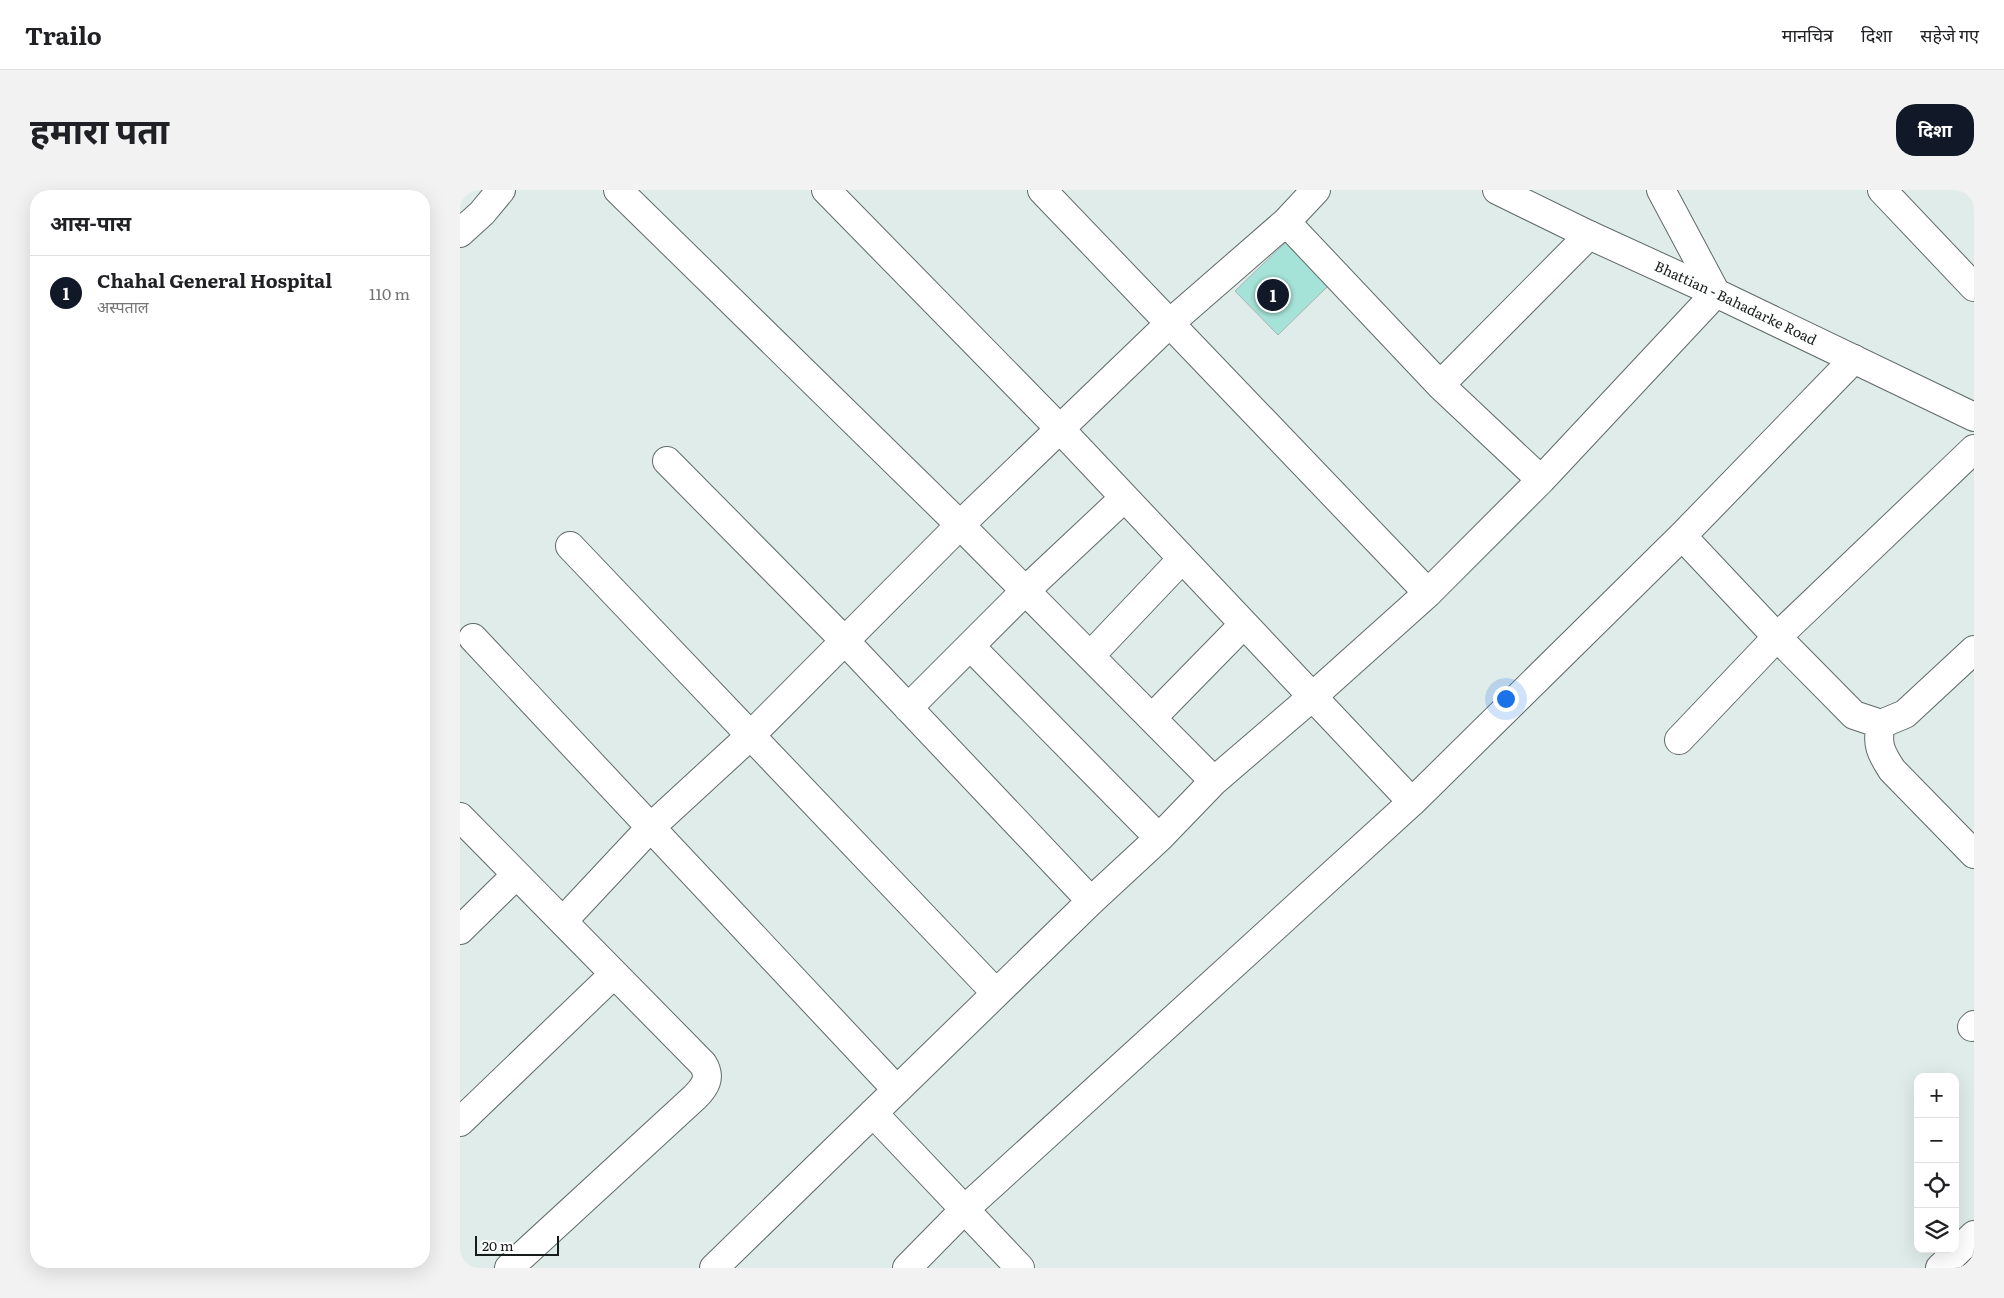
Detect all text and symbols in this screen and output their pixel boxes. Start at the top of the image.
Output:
text: Trailo [25,17,102,52]
text: मानचित्र [1782,21,1833,48]
text: दिशा [1861,21,1892,48]
text: सहेजे गए [1920,21,1979,48]
text: हमारा पता [30,103,169,155]
button: दिशा [1896,104,1974,156]
text: आस-पास [50,206,131,237]
street label: Bhattian - Bahadarke Road [1652,255,1821,349]
text: Chahal General Hospital [97,266,332,294]
pin: 1 [1257,276,1289,314]
text: 1 [63,281,69,305]
text: 110 m [369,281,410,305]
text: अस्पताल [97,294,149,318]
your location [1493,686,1519,712]
map controls [1914,1073,1959,1253]
button: + [1914,1073,1959,1118]
button: − [1914,1118,1959,1163]
button: locate [1914,1163,1959,1208]
button: layers [1914,1208,1959,1253]
scale bar [475,1233,559,1256]
text: 20 m [482,1235,514,1255]

